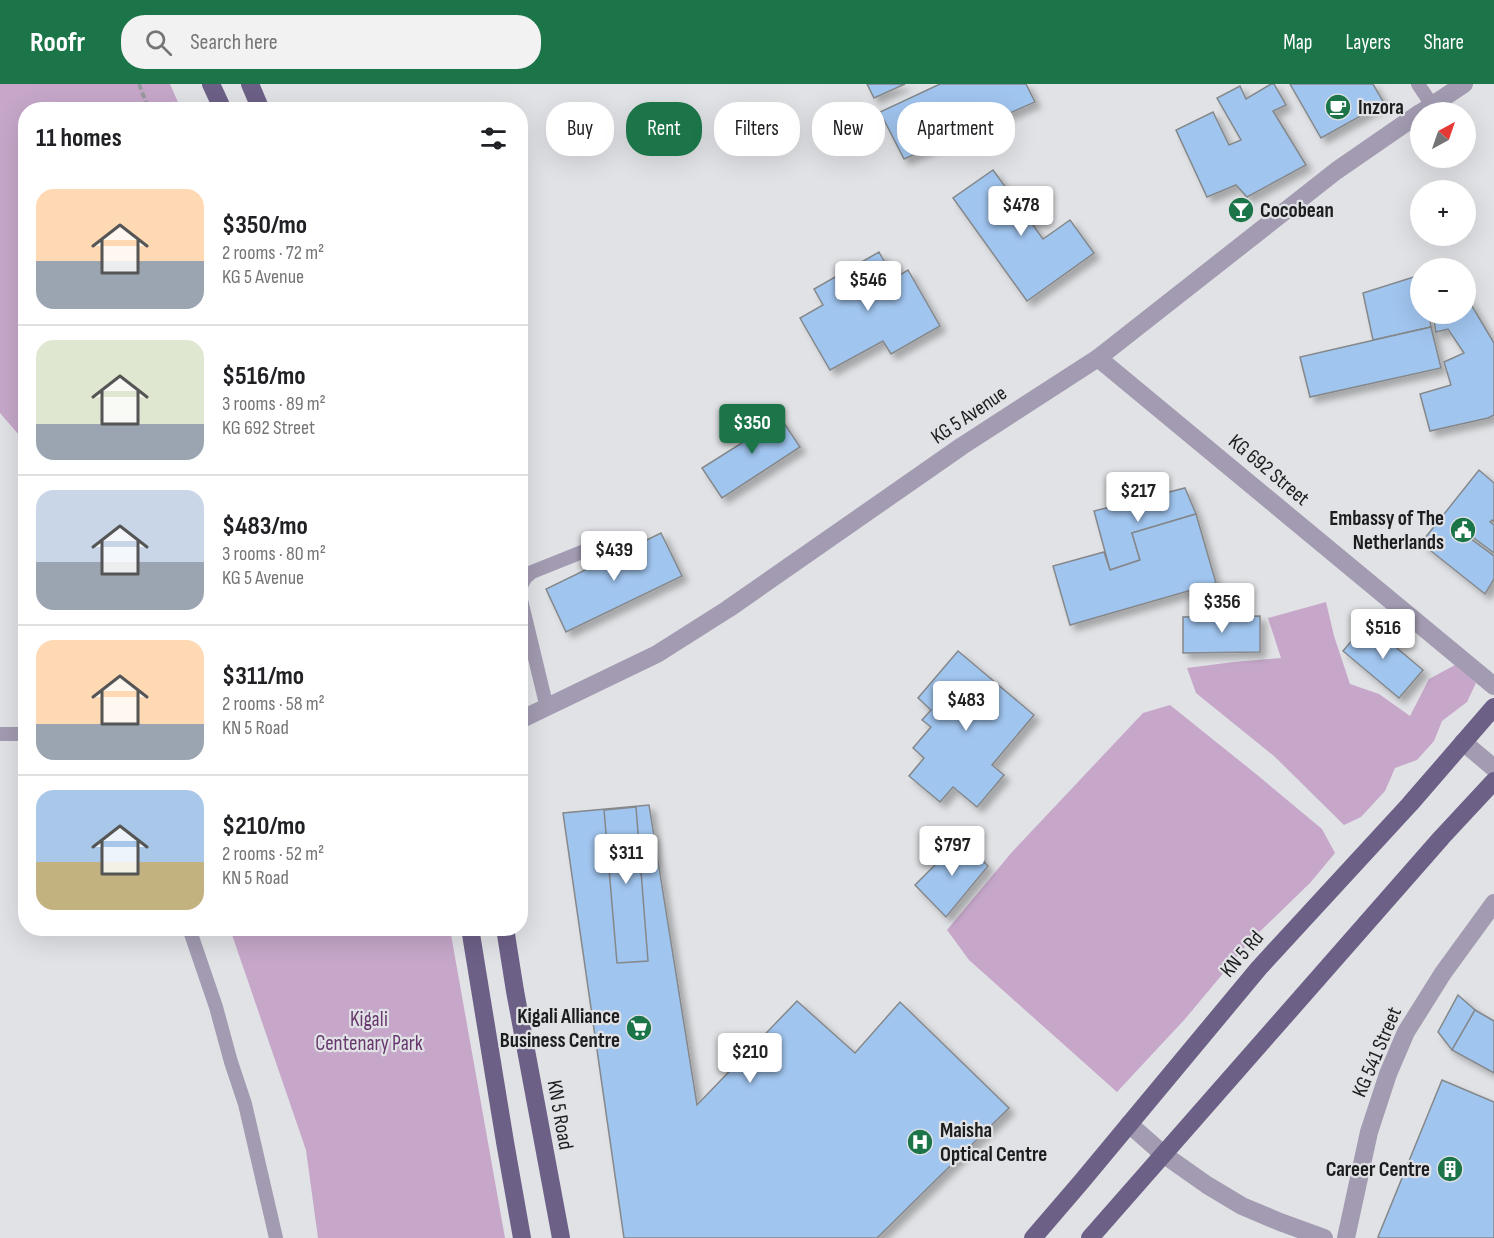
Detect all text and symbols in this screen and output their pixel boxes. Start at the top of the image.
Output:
search box [121,15,541,69]
text: Roofr [30,26,85,59]
icon: search [142,26,175,59]
text: Search here [190,29,278,56]
text: Map [1283,30,1312,55]
text: Layers [1345,30,1391,55]
text: Share [1424,30,1464,55]
cafe icon: Inzora [1323,92,1353,122]
place label: Inzora [1358,95,1404,120]
chip: Buy [546,102,614,156]
chip: Rent [626,102,702,156]
chip: Filters [714,102,800,156]
chip: New [812,102,885,156]
chip: Apartment [897,102,1015,156]
north arrow [1410,102,1476,168]
map controls [1410,102,1476,324]
icon: filters [477,122,510,155]
text: 11 homes [36,123,122,154]
button: + [1410,180,1476,246]
pin: $478 [985,186,1057,237]
text: $478 [1002,193,1040,217]
bar icon: Cocobean [1226,195,1256,225]
place label: Cocobean [1260,198,1334,223]
text: $350/mo [222,210,307,241]
icon: home [84,213,156,285]
text: 2 rooms · 72 m² [222,241,324,265]
button: − [1410,258,1476,324]
pin: $546 [832,261,904,312]
text: KG 5 Avenue [222,265,304,289]
text: $546 [849,268,887,292]
text: $516/mo [222,361,306,392]
icon: home [84,364,156,436]
street label: KG 5 Avenue [926,381,1012,449]
text: 3 rooms · 89 m² [222,392,326,416]
pin: $350 [716,404,788,455]
text: $350 [733,411,771,435]
text: KG 692 Street [222,416,315,440]
street label: KG 692 Street [1224,429,1314,511]
pin: $217 [1102,472,1174,523]
text: $217 [1120,479,1156,503]
place label: Embassy of The Netherlands [1329,506,1444,555]
text: $483/mo [222,511,308,542]
icon: home [84,514,156,586]
public building icon: Embassy of The Netherlands [1448,515,1478,545]
pin: $439 [578,531,650,582]
text: $439 [595,538,633,562]
text: 3 rooms · 80 m² [222,542,326,566]
text: KG 5 Avenue [222,566,304,590]
pin: $356 [1186,583,1258,634]
text: $356 [1203,590,1241,614]
pin: $516 [1347,609,1419,660]
text: $516 [1365,616,1401,640]
text: $311/mo [222,661,304,692]
icon: home [84,664,156,736]
pin: $483 [930,681,1002,732]
text: $483 [947,688,985,712]
text: 2 rooms · 58 m² [222,692,325,716]
text: KN 5 Road [222,716,289,740]
text: $210/mo [222,811,306,842]
icon: home [84,814,156,886]
pin: $797 [916,826,988,877]
text: $797 [933,833,971,857]
pin: $311 [590,834,662,885]
text: $311 [609,841,643,865]
text: 2 rooms · 52 m² [222,842,324,866]
text: KN 5 Road [222,866,289,890]
street label: KN 5 Rd [1215,926,1269,982]
street label: KG 541 Street [1347,1003,1407,1101]
place label: Kigali Alliance Business Centre [500,1004,620,1053]
park label: Kigali Centenary Park [315,1007,423,1056]
supermarket icon: Kigali Alliance Business Centre [624,1013,654,1043]
pin: $210 [714,1033,786,1084]
text: $210 [732,1040,768,1064]
street label: KN 5 Road [542,1078,578,1152]
place label: Maisha Optical Centre [940,1118,1047,1167]
hospital icon: Maisha Optical Centre [905,1127,935,1157]
building icon: Career Centre [1435,1154,1465,1184]
place label: Career Centre [1326,1157,1430,1182]

